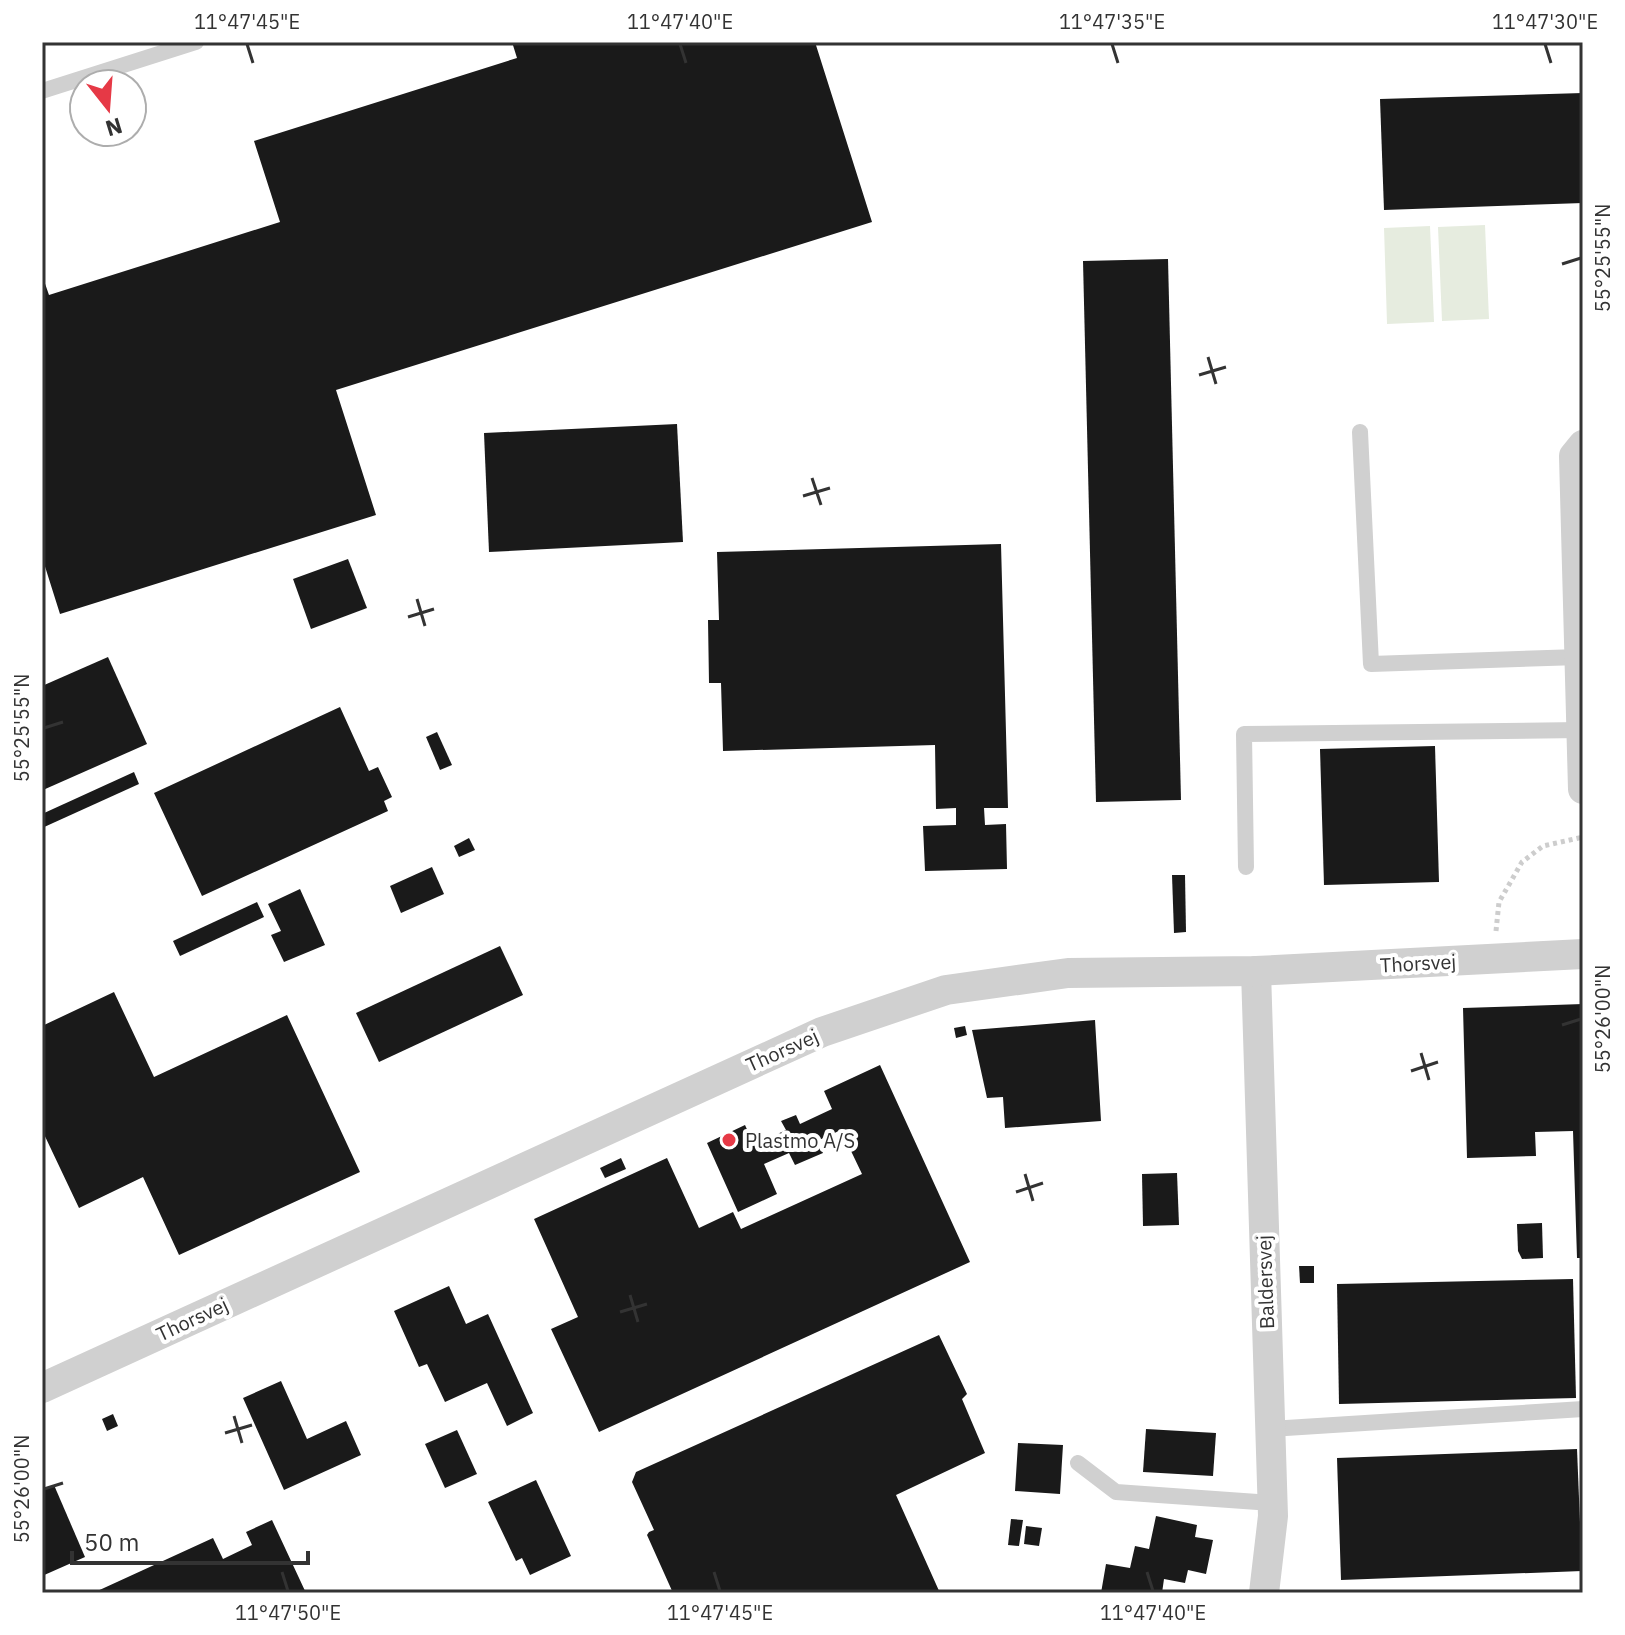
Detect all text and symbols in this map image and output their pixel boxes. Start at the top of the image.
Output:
text: 11°47'45"E [194,8,300,35]
text: 11°47'40"E [627,8,733,35]
text: 11°47'35"E [1059,8,1165,35]
text: 11°47'30"E [1492,8,1598,35]
north arrow [68,68,148,148]
text: N [102,111,126,144]
text: 55°25'55"N [1589,204,1616,312]
text: 55°25'55"N [8,674,35,782]
street label: Thorsvej [1379,948,1457,978]
text: 55°26'00"N [1589,965,1616,1073]
street label: Thorsvej [742,1022,822,1078]
place label: Plastmo A/S [745,1127,855,1154]
marker: Plastmo A/S [720,1131,738,1149]
street label: Baldersvej [1250,1234,1280,1330]
street label: Thorsvej [152,1291,232,1347]
text: 55°26'00"N [8,1435,35,1543]
scale bar [72,1515,308,1565]
text: 50 m [84,1526,139,1558]
text: 11°47'50"E [235,1599,341,1626]
text: 11°47'45"E [667,1599,773,1626]
text: 11°47'40"E [1100,1599,1206,1626]

